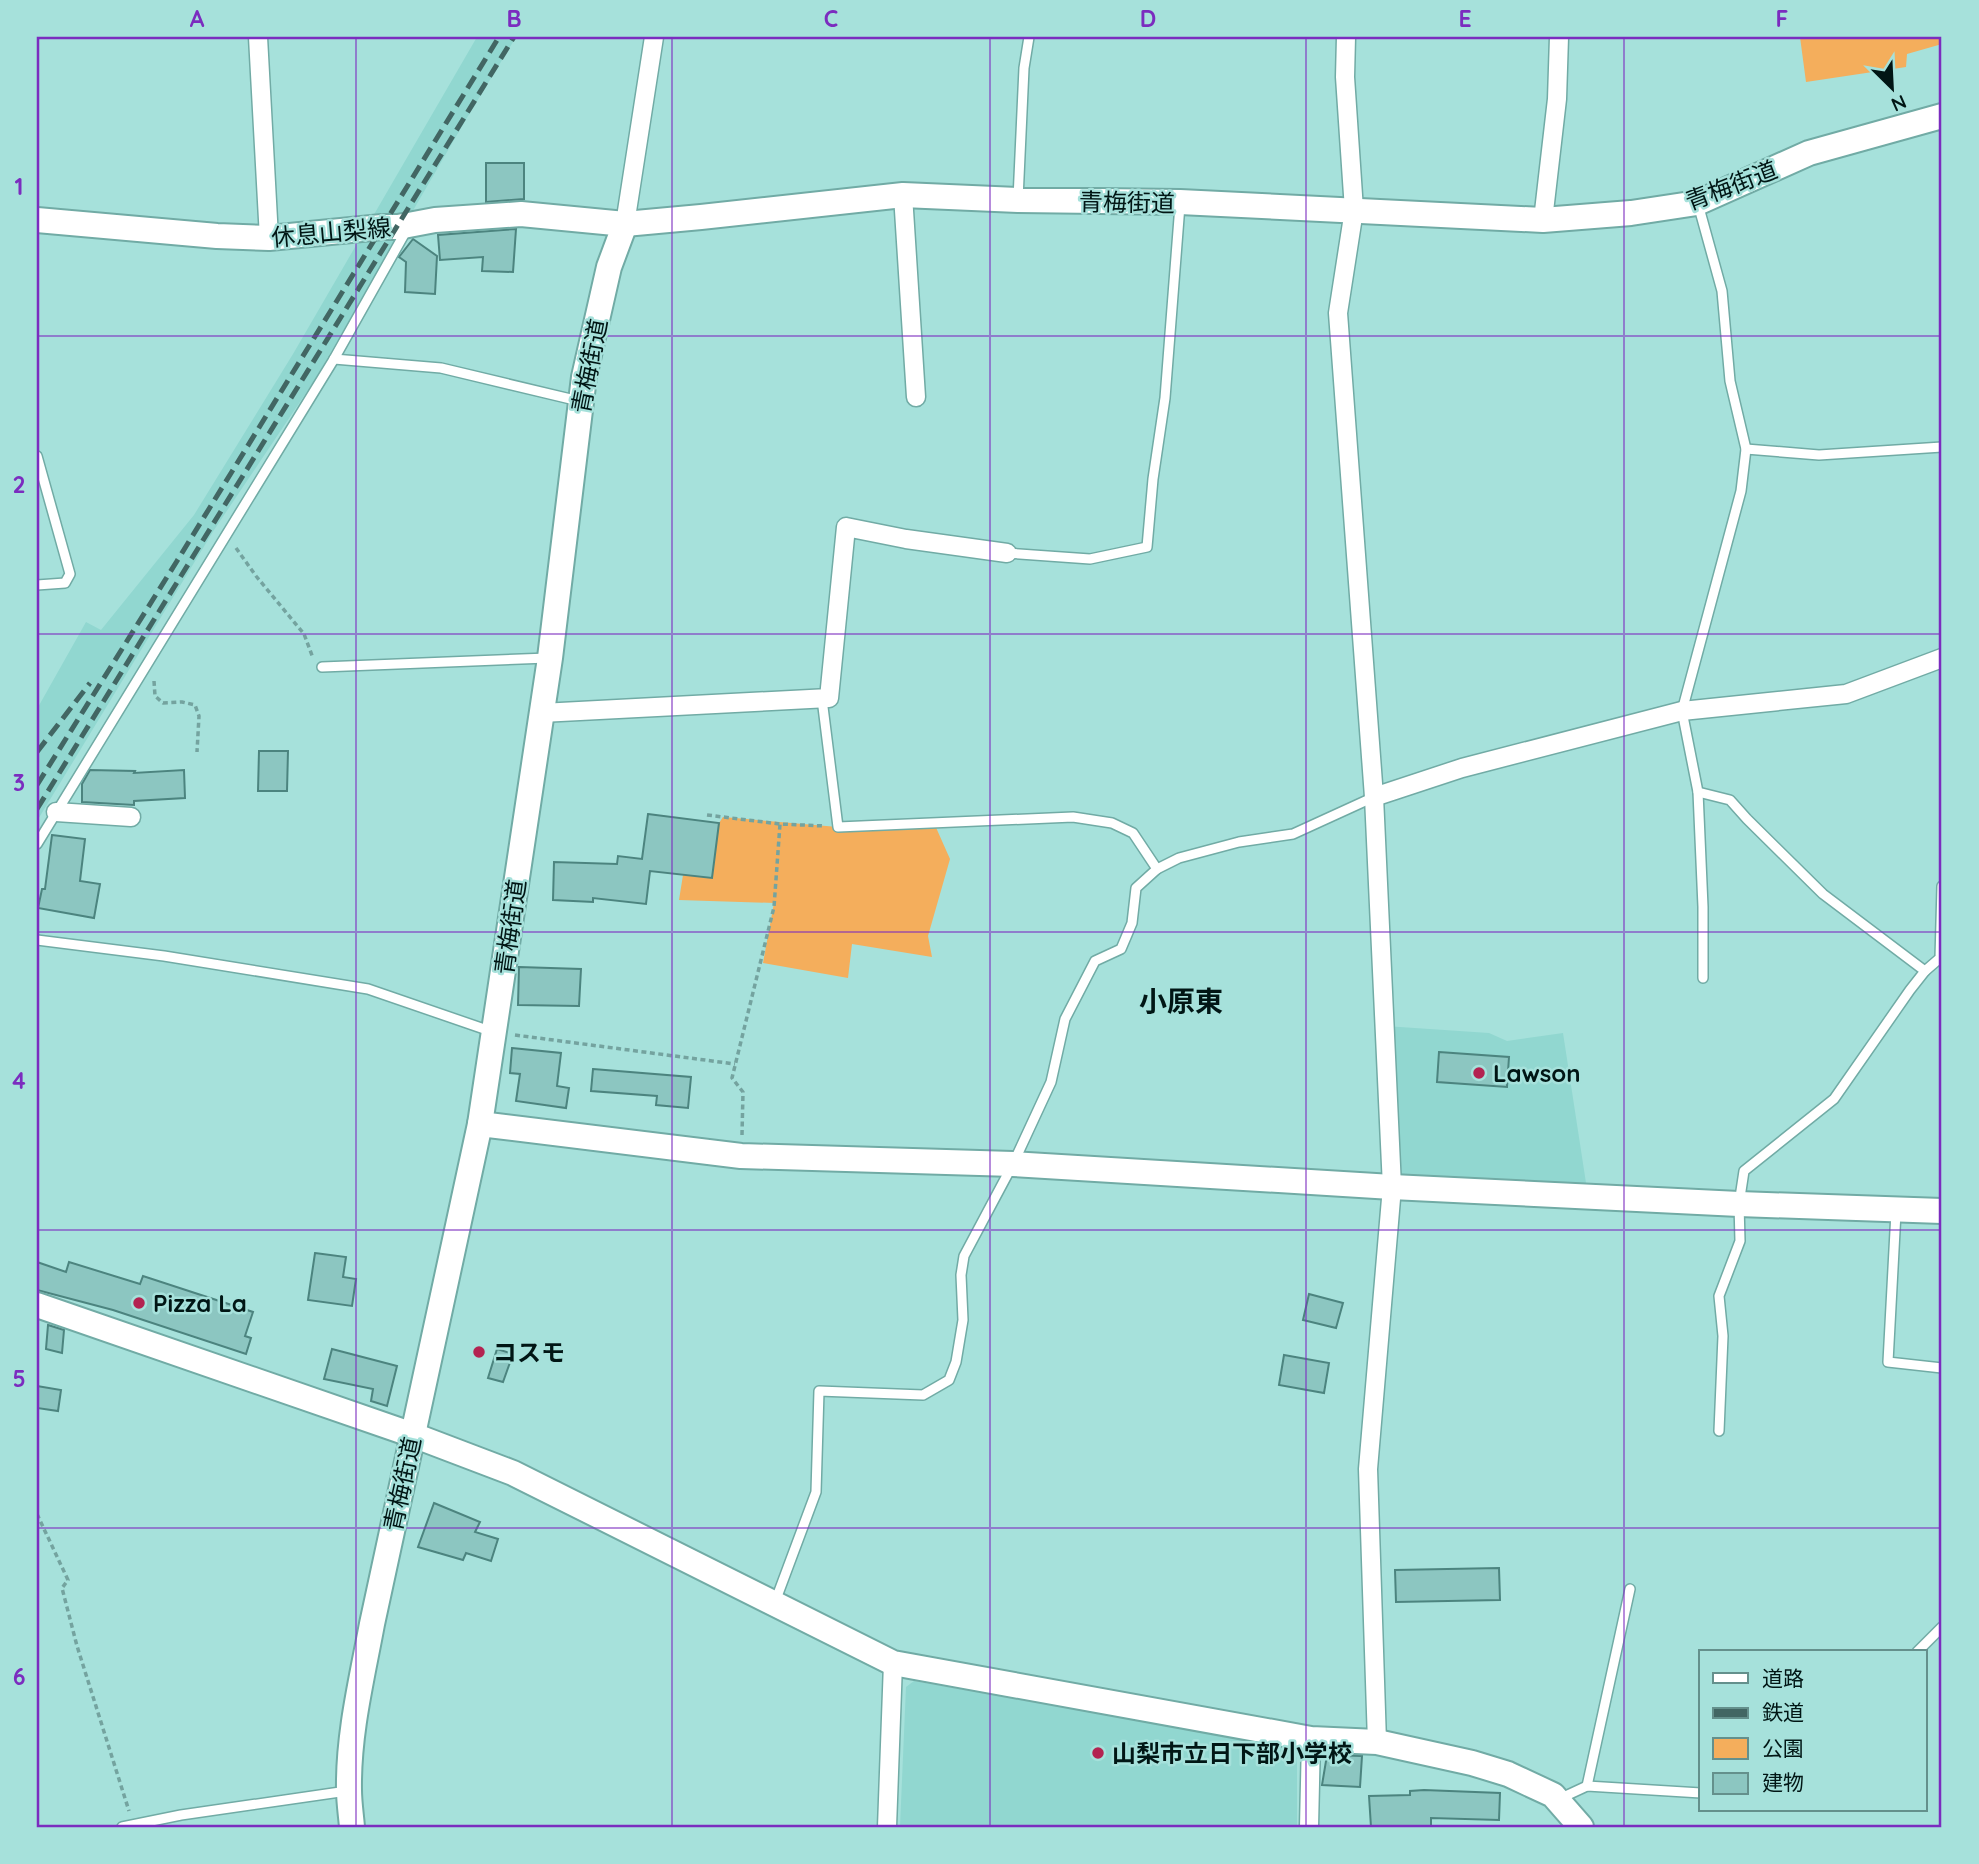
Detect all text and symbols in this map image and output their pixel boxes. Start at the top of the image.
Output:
text: A [190,4,205,33]
text: B [506,4,522,33]
text: C [824,4,838,33]
text: D [1140,4,1156,33]
text: E [1458,4,1472,33]
text: F [1776,4,1788,33]
north arrow [1856,52,1926,122]
text: N [1888,90,1910,117]
street label: 青梅街道 [1681,154,1781,216]
text: 1 [15,172,23,201]
street label: 青梅街道 [1079,186,1175,218]
street label: 休息山梨線 [270,212,392,252]
street label: 青梅街道 [565,316,613,416]
text: 2 [12,470,26,499]
text: 3 [13,768,25,797]
street label: 青梅街道 [488,877,532,977]
district label: 小原東 [1139,983,1223,1018]
place label: Lawson [1493,1058,1581,1088]
marker: Lawson [1471,1065,1487,1081]
text: 4 [12,1066,26,1095]
place label: Pizza La [153,1288,247,1318]
marker: Pizza La [131,1295,147,1311]
place label: コスモ [493,1337,565,1367]
marker: コスモ [471,1344,487,1360]
text: 5 [12,1364,26,1393]
street label: 青梅街道 [377,1434,427,1534]
legend [1699,1650,1926,1812]
text: 6 [13,1662,25,1691]
text: 道路 [1762,1665,1804,1691]
text: 鉄道 [1762,1699,1804,1725]
text: 公園 [1762,1735,1804,1761]
place label: 山梨市立日下部小学校 [1112,1738,1352,1768]
marker: 山梨市立日下部小学校 [1090,1745,1106,1761]
text: 建物 [1762,1769,1804,1795]

